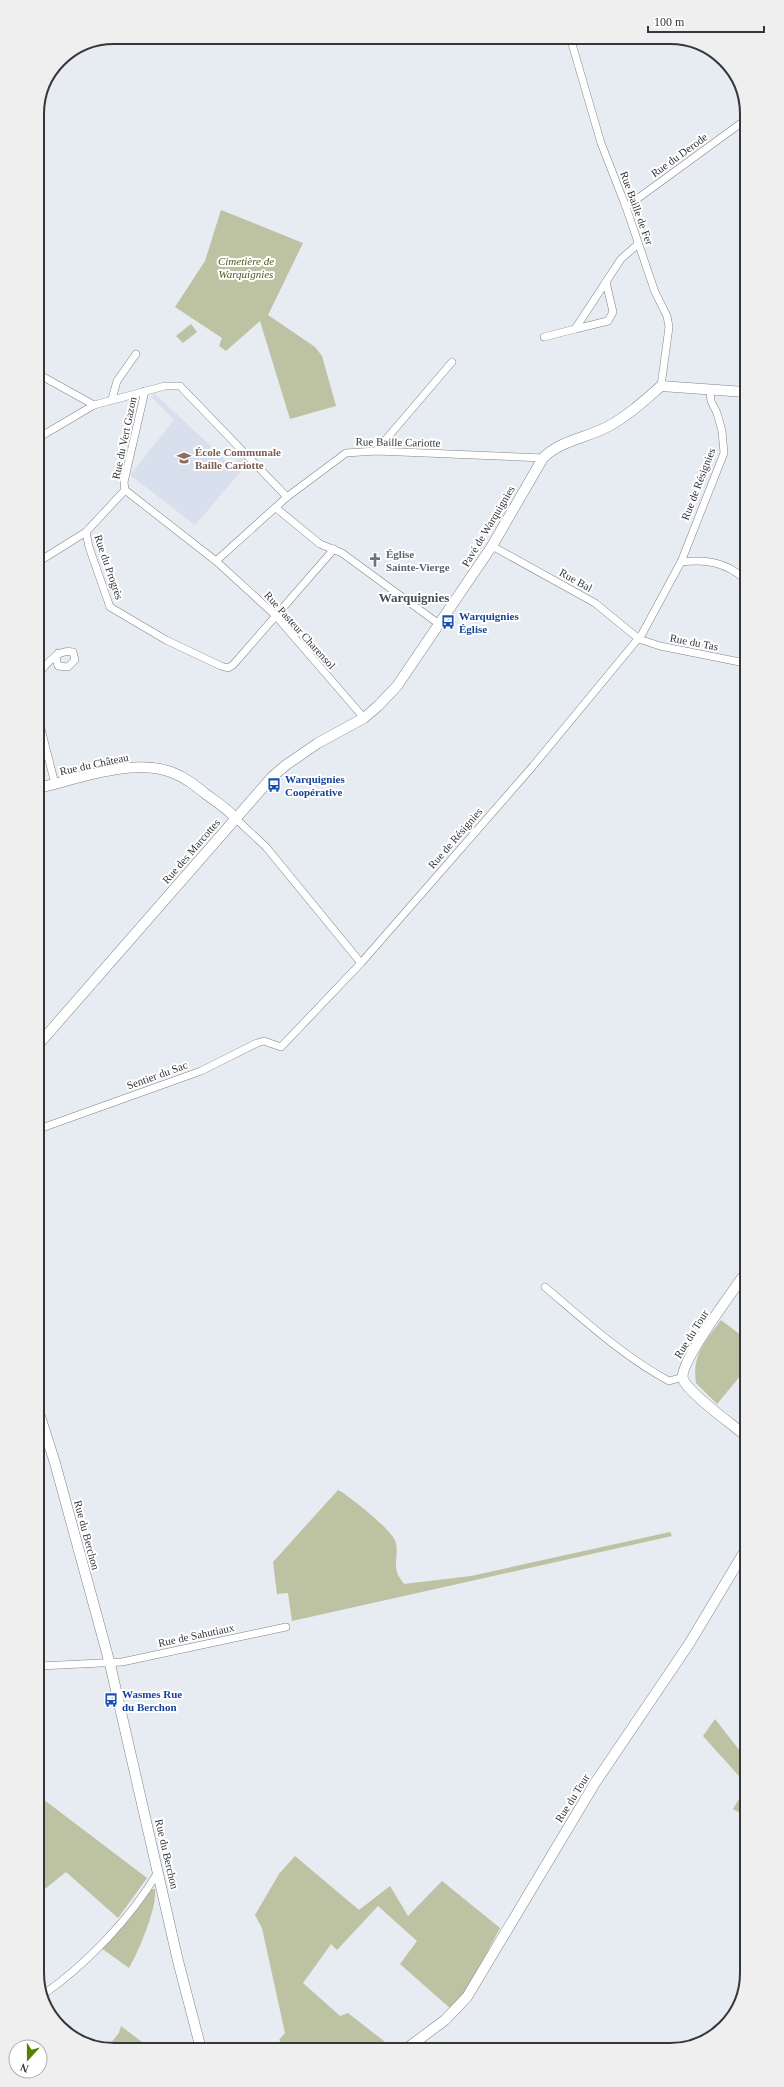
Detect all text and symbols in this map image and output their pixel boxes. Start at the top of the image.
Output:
scale bar [648,8,764,34]
text: 100 m [654,15,685,29]
street label: Rue du Derode [649,131,710,179]
street label: Rue Baille de Fer [618,170,656,247]
park label: Cimetière de Warquignies [218,255,274,280]
street label: Rue du Vert Gazon [109,395,139,480]
street label: Rue Baille Cariotte [355,435,441,449]
place label: École Communale Baille Cariotte [195,446,281,471]
street label: Rue de Résignies [679,446,717,522]
school or university icon: École Communale Baille Cariotte [176,450,192,466]
street label: Pavé de Warquignies [459,483,517,569]
street label: Rue du Progrès [92,533,126,601]
place label: Église Sainte-Vierge [386,548,450,573]
church icon: Église Sainte-Vierge [367,552,383,568]
street label: Rue Bal [557,566,595,594]
street label: Rue Pasteur Charensol [262,589,338,671]
district label: Warquignies [379,590,449,605]
place label: Warquignies Église [459,610,519,635]
bus stop icon: Warquignies Église [440,614,456,630]
street label: Rue du Tas [669,631,719,653]
street label: Rue du Château [58,751,130,777]
place label: Warquignies Coopérative [285,773,345,798]
bus stop icon: Warquignies Coopérative [266,777,282,793]
street label: Rue de Résignies [425,805,485,871]
street label: Rue des Marcottes [160,816,222,886]
street label: Sentier du Sac [125,1058,189,1092]
street label: Rue du Tour [671,1307,711,1360]
street label: Rue du Berchon [72,1499,102,1572]
street label: Rue de Sahutiaux [157,1621,236,1649]
place label: Wasmes Rue du Berchon [122,1688,182,1713]
bus stop icon: Wasmes Rue du Berchon [103,1692,119,1708]
street label: Rue du Tour [552,1771,592,1824]
street label: Rue du Berchon [153,1818,181,1891]
north arrow [8,2039,48,2079]
text: N [19,2061,30,2075]

